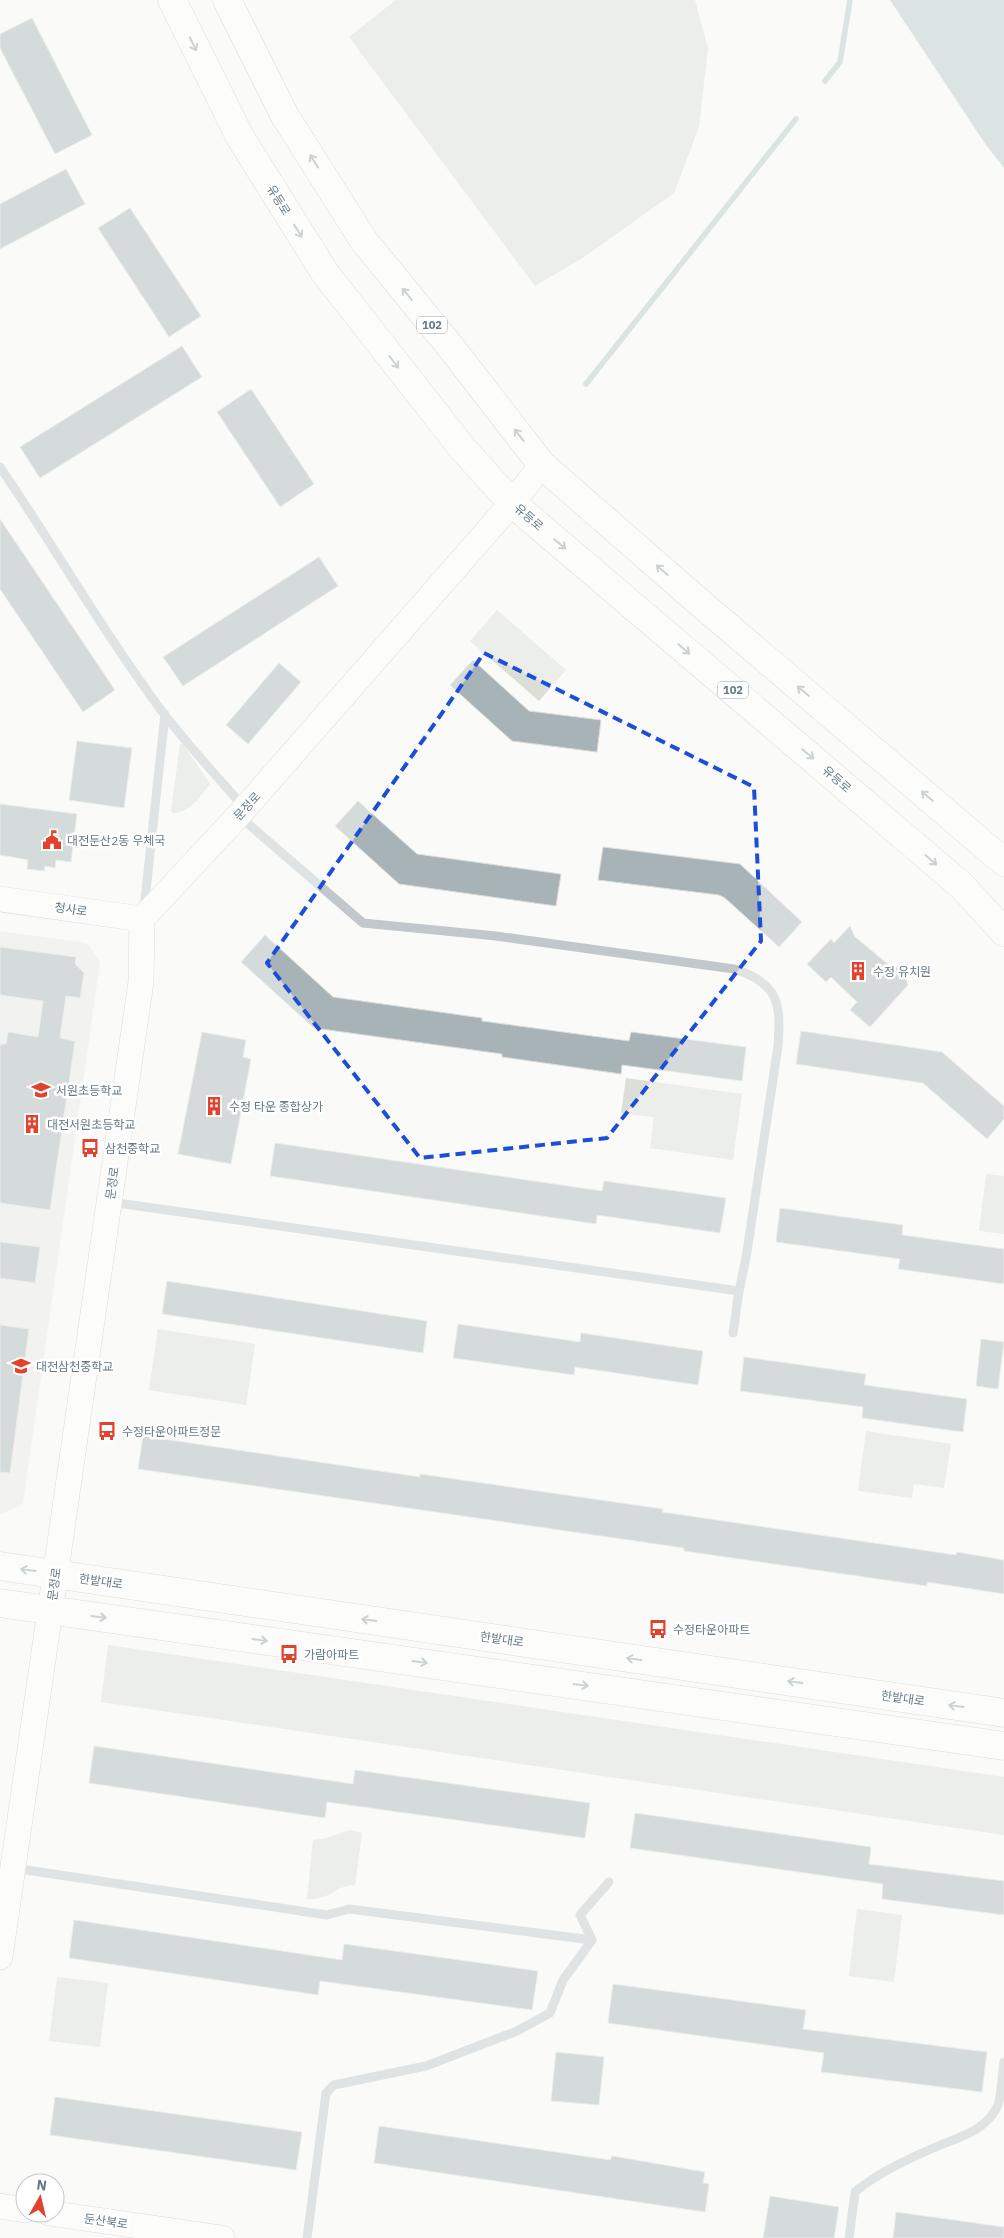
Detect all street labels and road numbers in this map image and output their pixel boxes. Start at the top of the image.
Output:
street label: 유등로 [264,182,294,218]
road number: 102 [417,316,447,334]
street label: 유등로 [512,500,546,534]
road number: 102 [718,682,748,698]
street label: 유등로 [820,762,854,796]
street label: 문정로 [230,789,264,823]
street label: 청사로 [54,899,88,919]
street label: 문정로 [102,1166,122,1200]
street label: 문정로 [44,1567,64,1601]
street label: 한밭대로 [78,1570,124,1592]
street label: 한밭대로 [479,1628,525,1650]
street label: 한밭대로 [880,1687,926,1709]
street label: 둔산북로 [83,2210,129,2232]

